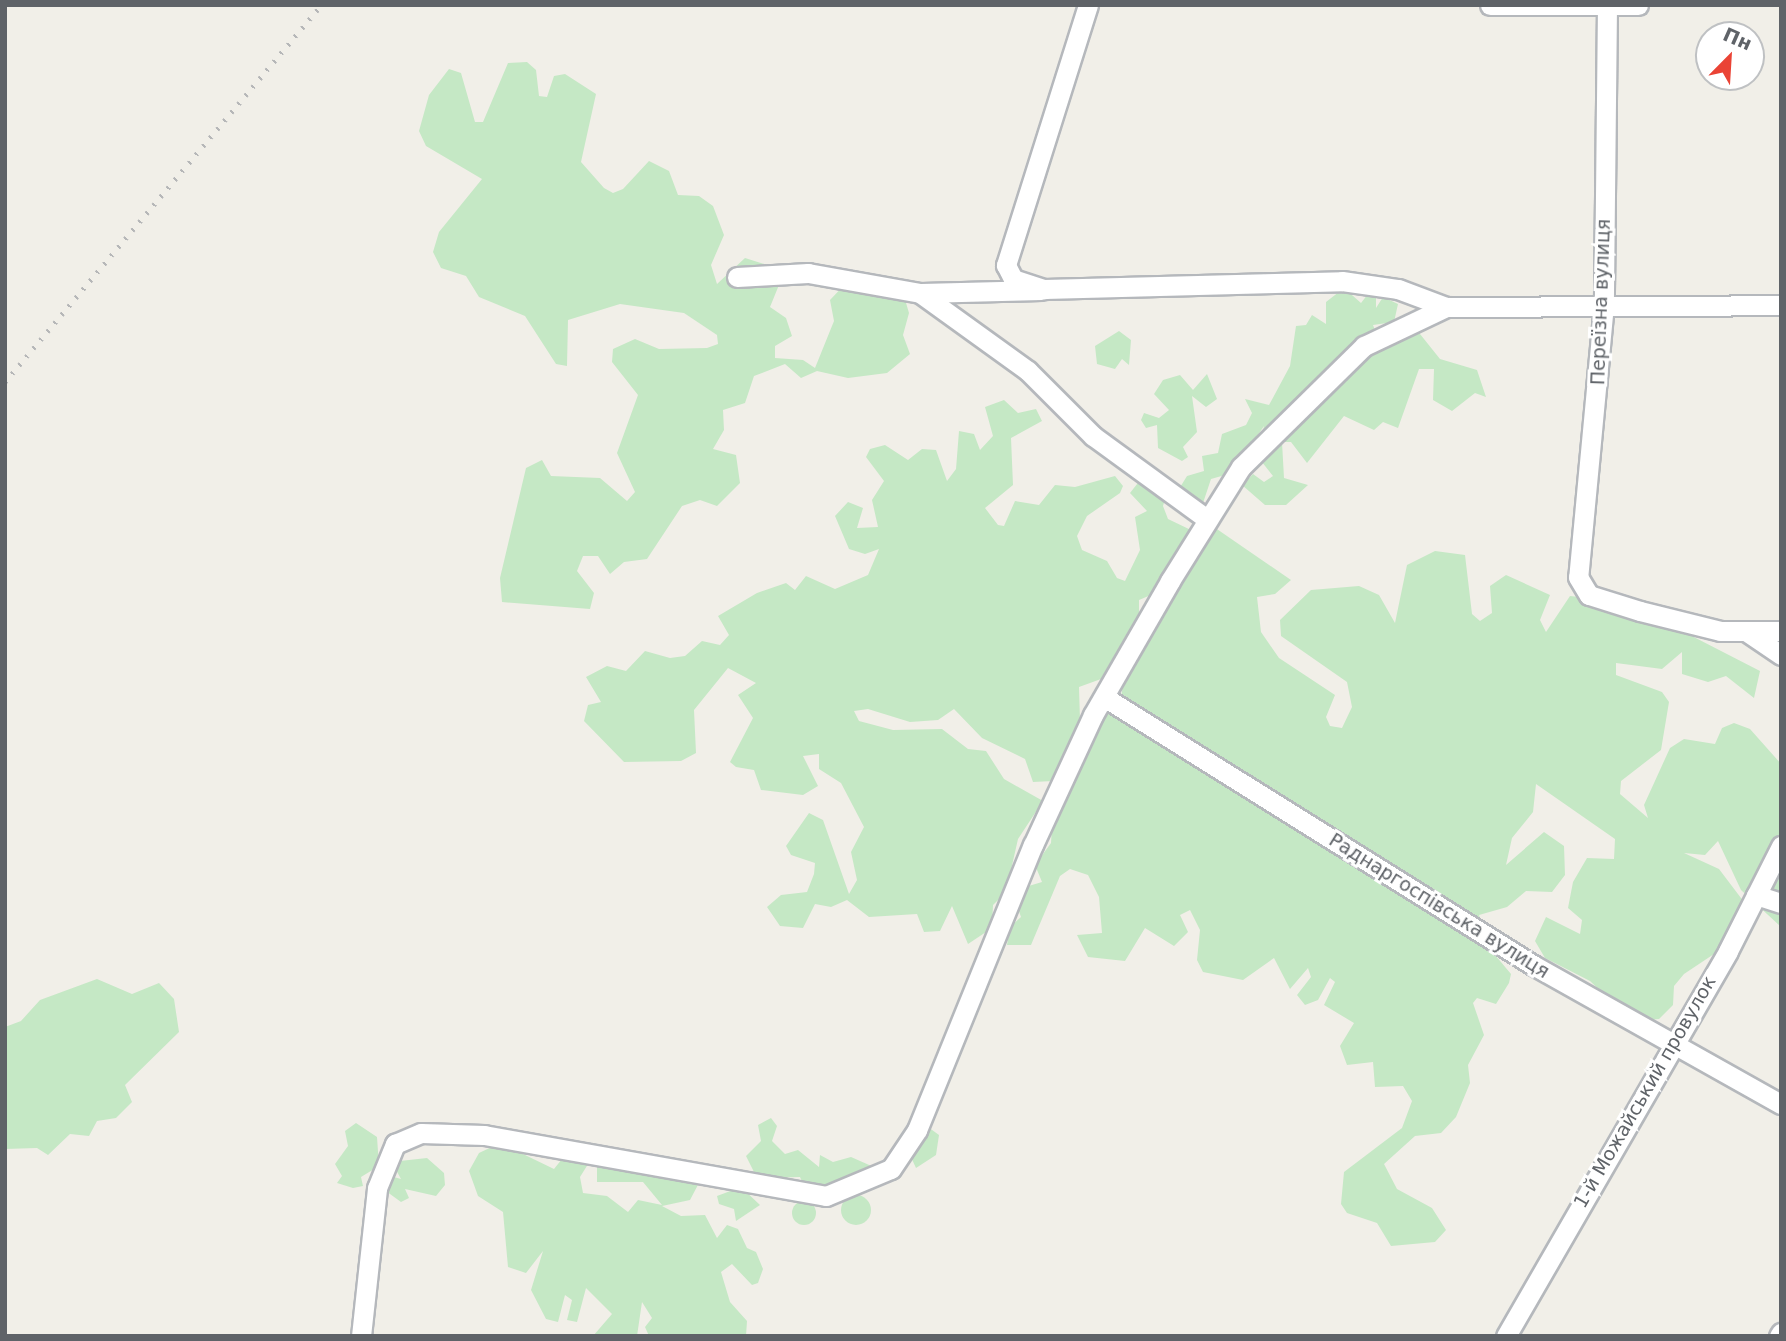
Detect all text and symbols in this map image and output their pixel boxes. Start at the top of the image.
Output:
north arrow [1695,21,1765,91]
text: Пн [1720,23,1755,55]
street label: Переїзна вулиця [1587,218,1615,386]
street label: Раднаргоспівська вулиця [1325,829,1553,983]
street label: 1-й Можайський провулок [1569,972,1721,1212]

